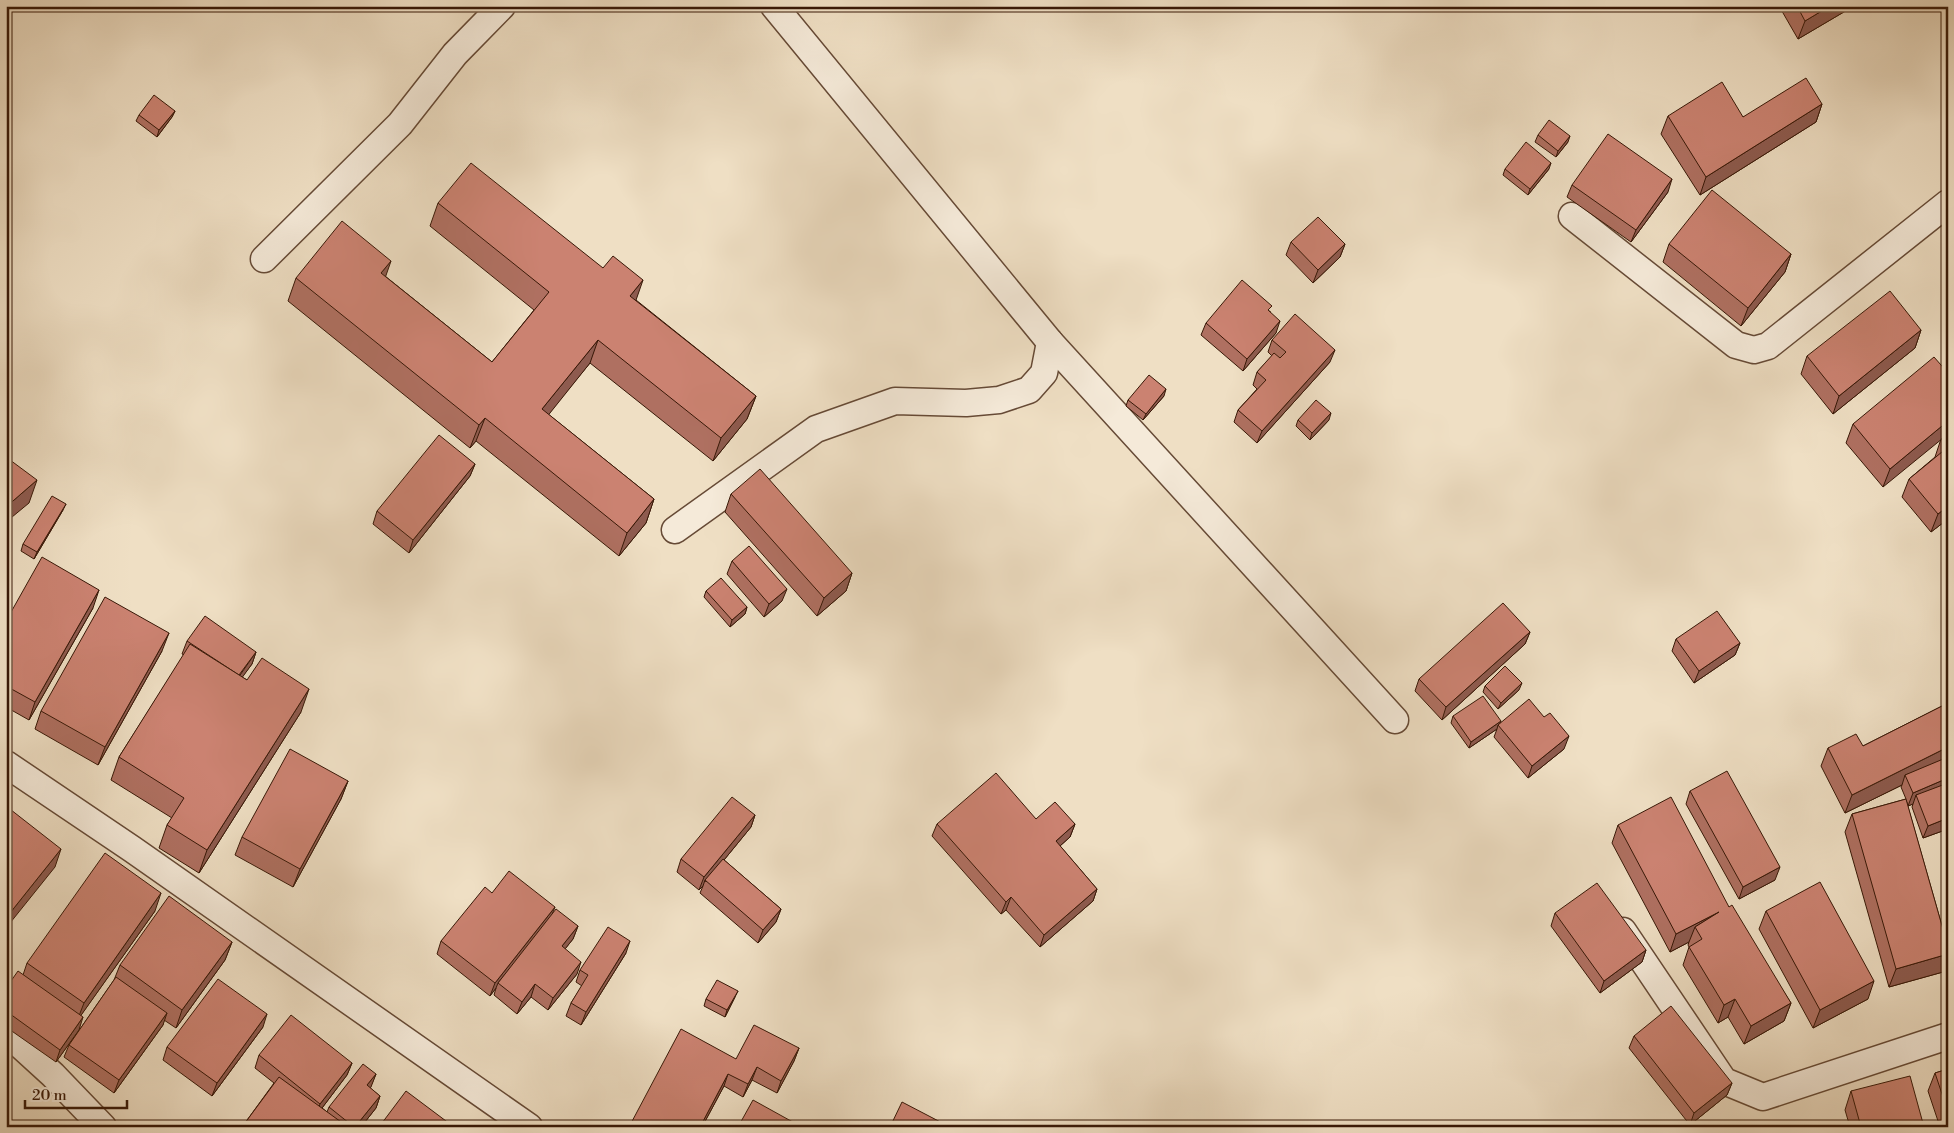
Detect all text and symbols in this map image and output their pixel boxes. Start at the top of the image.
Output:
scale bar [25,1078,128,1110]
text: 20 m [32,1086,67,1105]

